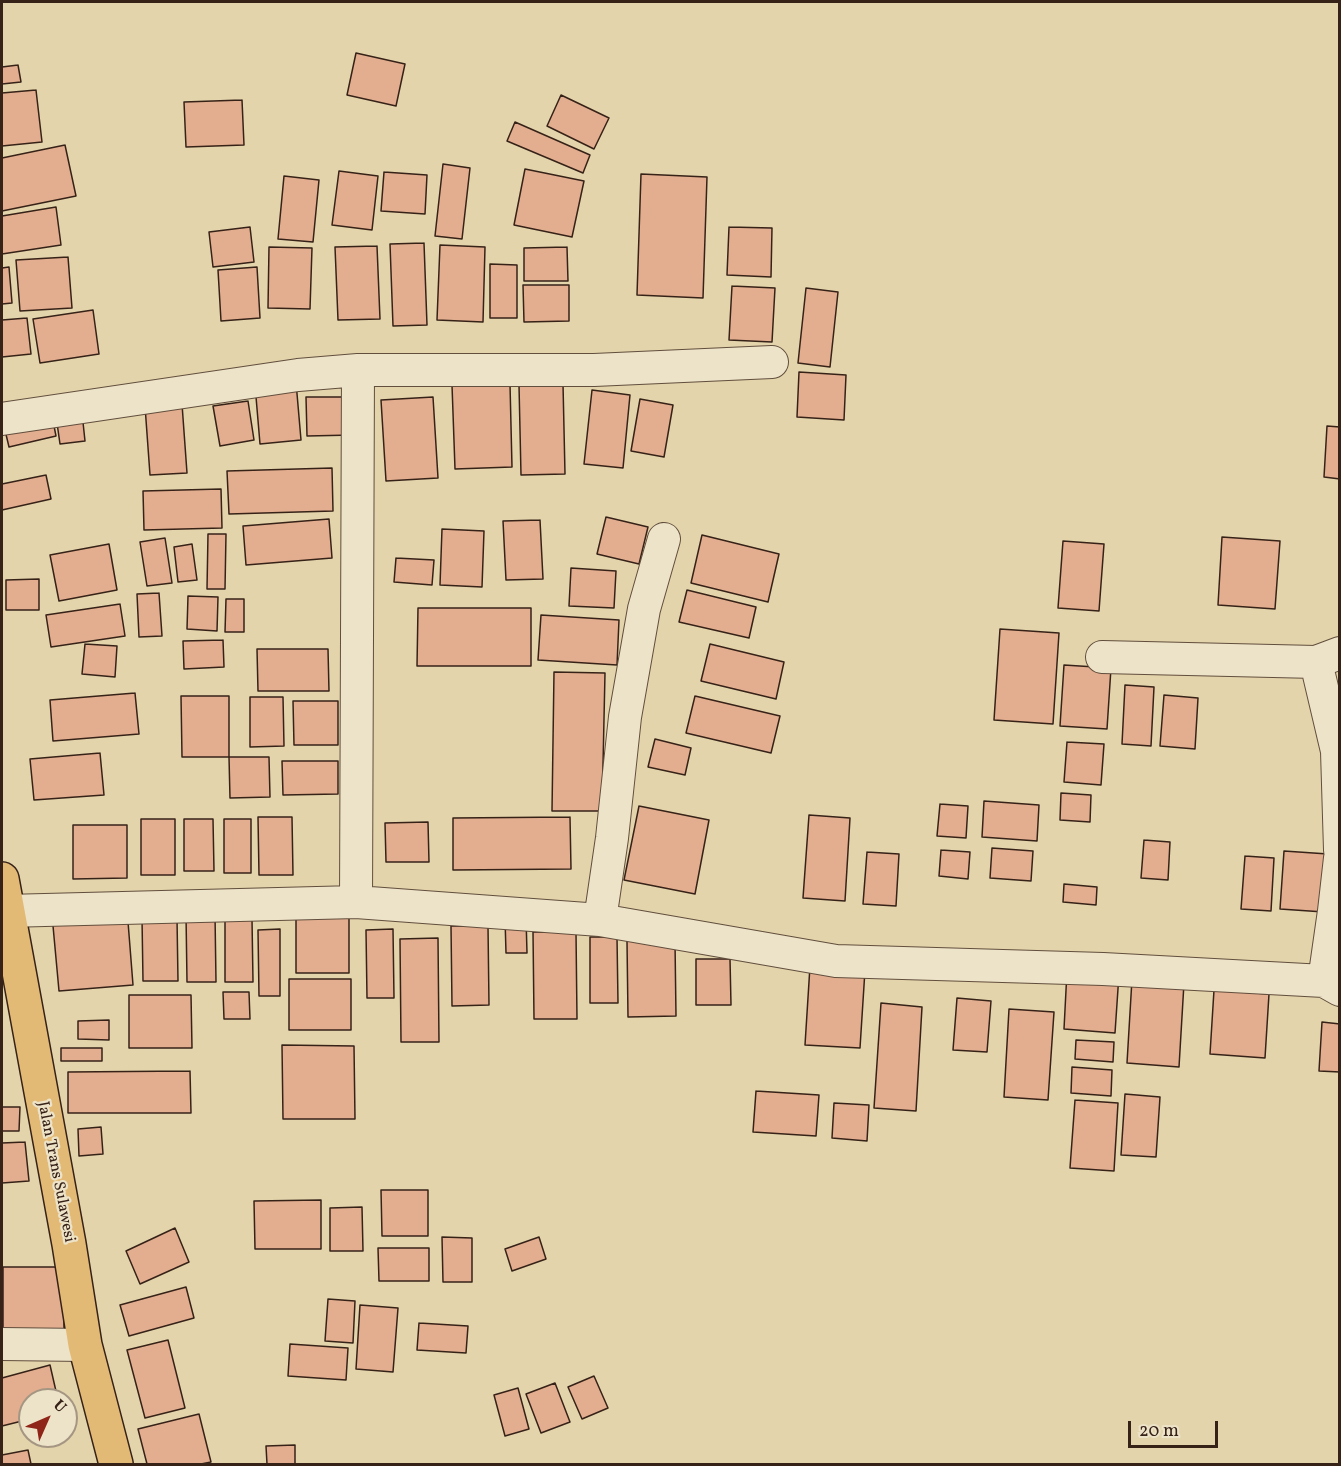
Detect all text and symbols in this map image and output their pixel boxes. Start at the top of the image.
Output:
street label: Jalan Trans Sulawesi [32,1100,78,1244]
north arrow [18,1388,78,1448]
text: U [48,1395,71,1418]
scale bar [1131,1409,1221,1447]
text: 20 m [1139,1419,1179,1444]

